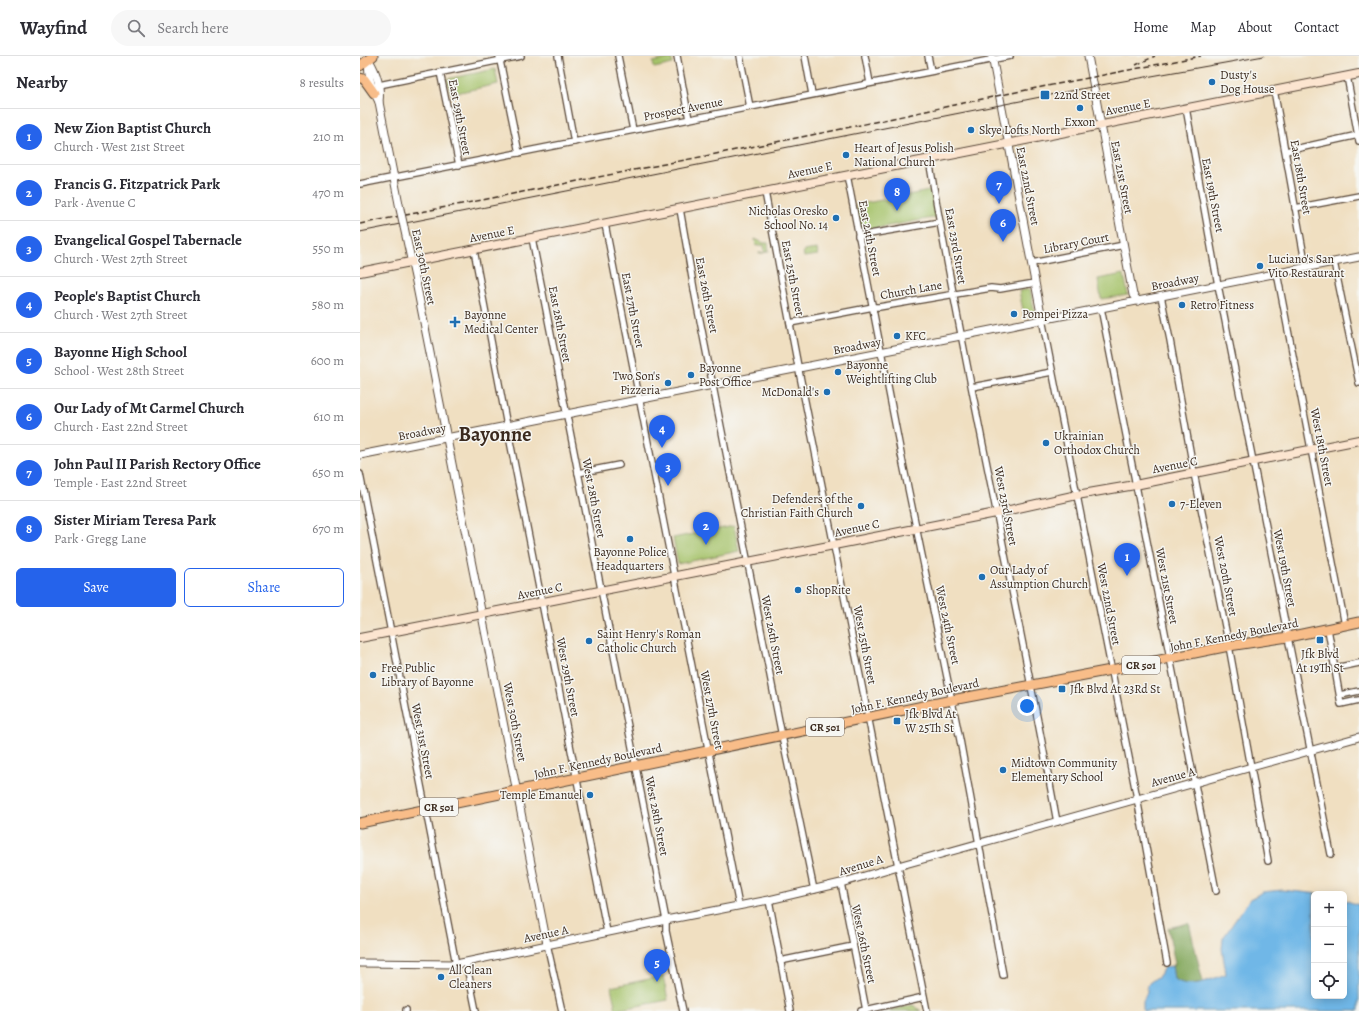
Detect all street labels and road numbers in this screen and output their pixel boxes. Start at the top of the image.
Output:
street label: East 29th Street [445,78,475,156]
street label: Prospect Avenue [642,93,724,125]
street label: Avenue E [1103,95,1152,119]
street label: East 18th Street [1287,138,1315,216]
street label: East 21st Street [1107,139,1137,215]
street label: East 22nd Street [1013,145,1043,227]
street label: East 19th Street [1198,156,1228,234]
street label: Avenue E [785,157,834,183]
street label: East 24th Street [855,199,885,277]
street label: East 23rd Street [941,207,971,285]
street label: Avenue E [467,222,516,246]
street label: East 30th Street [408,228,440,306]
street label: Library Court [1042,229,1110,257]
street label: East 25th Street [778,239,808,317]
street label: East 26th Street [692,256,722,334]
street label: Broadway [1150,269,1201,294]
street label: East 27th Street [618,271,648,349]
street label: Church Lane [879,277,943,303]
street label: East 28th Street [545,284,575,364]
street label: Broadway [832,333,883,358]
street label: West 18th Street [1306,406,1337,487]
street label: Broadway [397,419,448,444]
street label: Avenue C [1150,453,1199,477]
street label: West 28th Street [578,456,610,539]
street label: West 23rd Street [990,464,1022,547]
street label: Avenue C [832,515,881,541]
street label: West 19th Street [1269,527,1300,608]
street label: West 20th Street [1210,534,1242,617]
street label: West 21st Street [1152,546,1182,625]
street label: West 22nd Street [1093,561,1125,646]
street label: Avenue C [515,579,564,603]
street label: West 24th Street [932,583,964,666]
street label: West 26th Street [757,593,789,676]
street label: West 25th Street [849,603,880,686]
street label: John F. Kennedy Boulevard [1168,615,1300,655]
street label: West 29th Street [552,635,584,718]
road number: CR 501 [1122,656,1160,674]
street label: West 27th Street [696,668,727,751]
street label: John F. Kennedy Boulevard [850,675,981,717]
street label: West 30th Street [499,680,531,763]
street label: West 31st Street [408,701,438,780]
road number: CR 501 [806,718,844,736]
street label: John F. Kennedy Boulevard [533,740,664,782]
street label: Avenue A [1148,763,1198,791]
street label: West 28th Street [641,774,673,857]
road number: CR 501 [420,798,458,816]
street label: Avenue A [836,850,886,880]
street label: West 26th Street [848,902,880,985]
street label: Avenue A [521,921,571,947]

